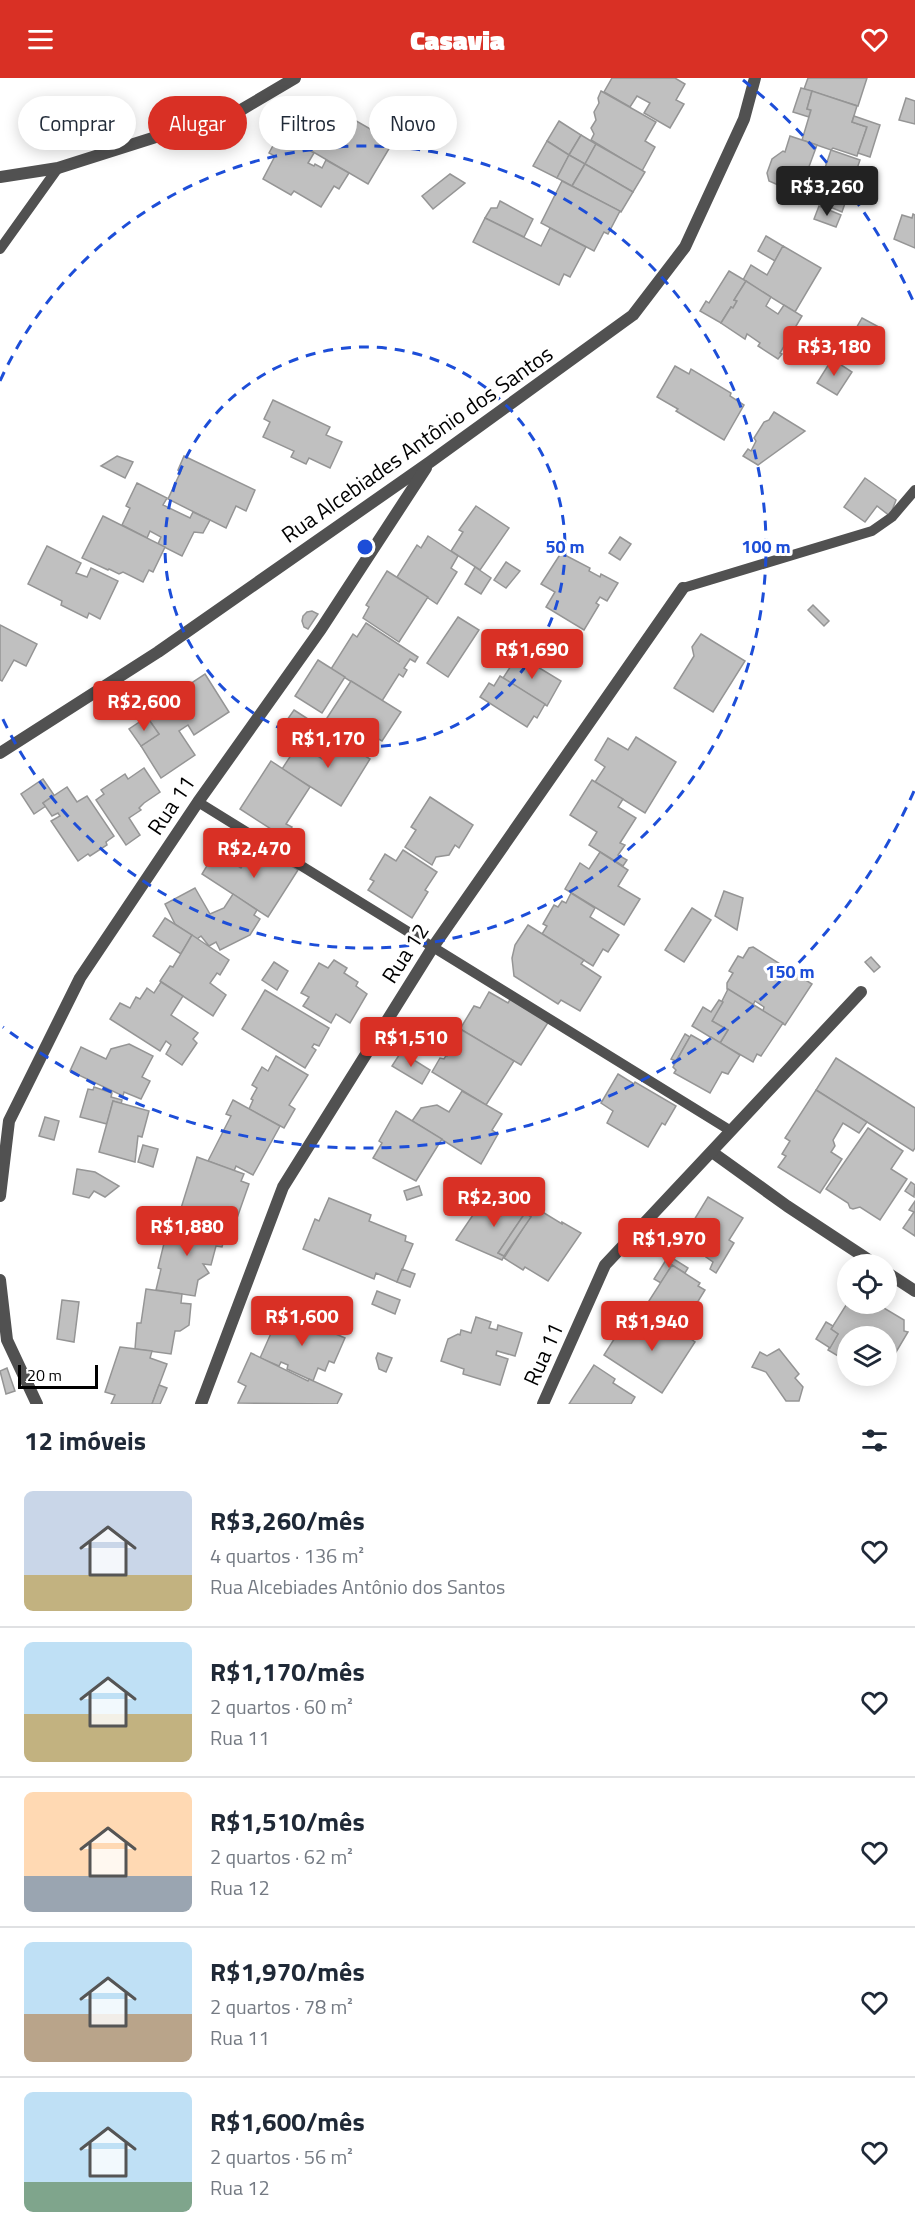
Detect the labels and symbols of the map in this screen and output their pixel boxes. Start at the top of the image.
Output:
pin: R$3,260 [772,166,882,217]
pin: R$3,180 [779,326,889,377]
street label: Rua Alcebiades Antônio dos Santos [274,337,560,551]
text: 50 m [545,533,585,560]
text: 100 m [741,533,791,560]
centre of rings [355,537,375,557]
pin: R$1,690 [477,629,587,680]
pin: R$2,600 [89,681,199,732]
pin: R$1,170 [273,718,383,769]
street label: Rua 11 [139,768,203,842]
pin: R$2,470 [199,828,309,879]
street label: Rua 12 [373,916,437,990]
text: 150 m [765,958,815,985]
pin: R$1,510 [356,1017,466,1068]
pin: R$2,300 [439,1177,549,1228]
pin: R$1,880 [132,1206,242,1257]
pin: R$1,970 [614,1218,724,1269]
pin: R$1,600 [247,1296,357,1347]
pin: R$1,940 [597,1301,707,1352]
street label: Rua 11 [514,1317,572,1391]
scale bar [18,1362,98,1390]

